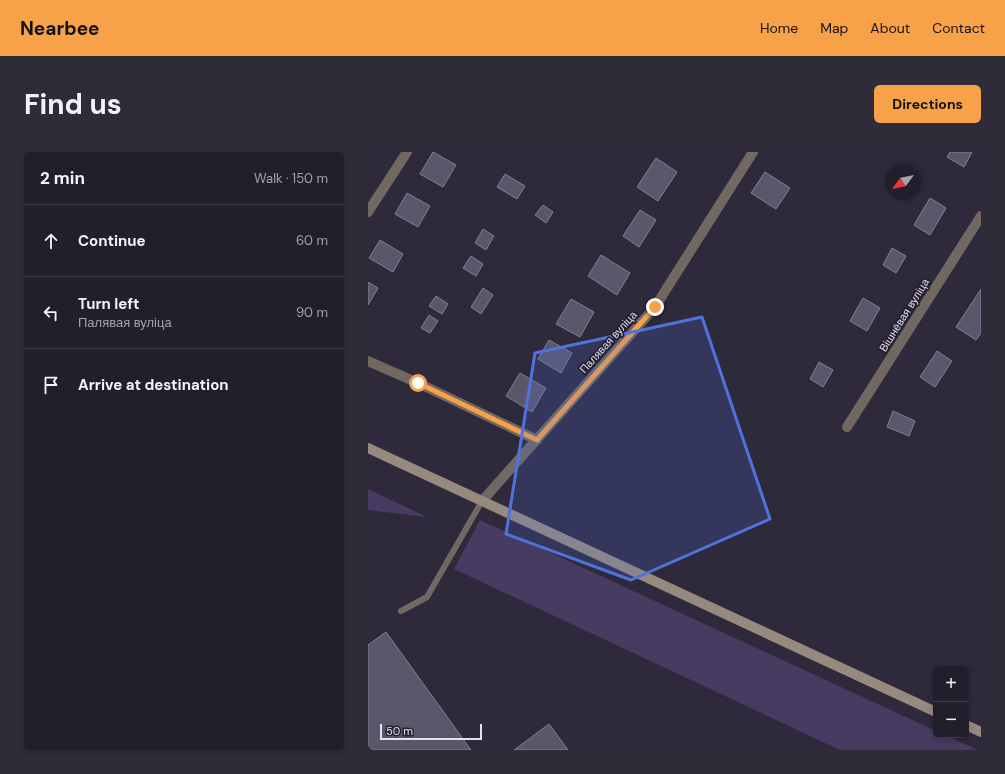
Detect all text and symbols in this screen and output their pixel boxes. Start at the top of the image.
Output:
text: Nearbee [20,16,100,41]
text: Home [760,19,798,37]
text: Map [820,19,848,37]
text: About [870,19,910,37]
text: Contact [932,19,985,37]
button: Directions [874,85,981,123]
text: Find us [24,86,122,123]
north arrow [885,164,921,200]
text: 2 min [40,167,85,189]
text: Walk · 150 m [254,170,328,187]
icon: ahead [40,230,62,252]
text: Continue [78,231,146,251]
text: 60 m [296,232,328,249]
street label: Вішнёвая вуліца [876,275,933,354]
text: Turn left [78,294,139,314]
route end [646,298,664,316]
icon: left [40,302,62,324]
text: 90 m [296,304,328,321]
street label: Палявая вуліца [576,307,640,376]
text: Палявая вуліца [78,314,172,331]
icon: arrive [40,374,62,396]
route start [409,374,427,392]
text: Arrive at destination [78,375,229,395]
map controls [933,666,969,738]
button: + [933,666,969,702]
button: − [933,702,969,738]
scale bar [380,722,482,741]
text: 50 m [386,724,413,738]

